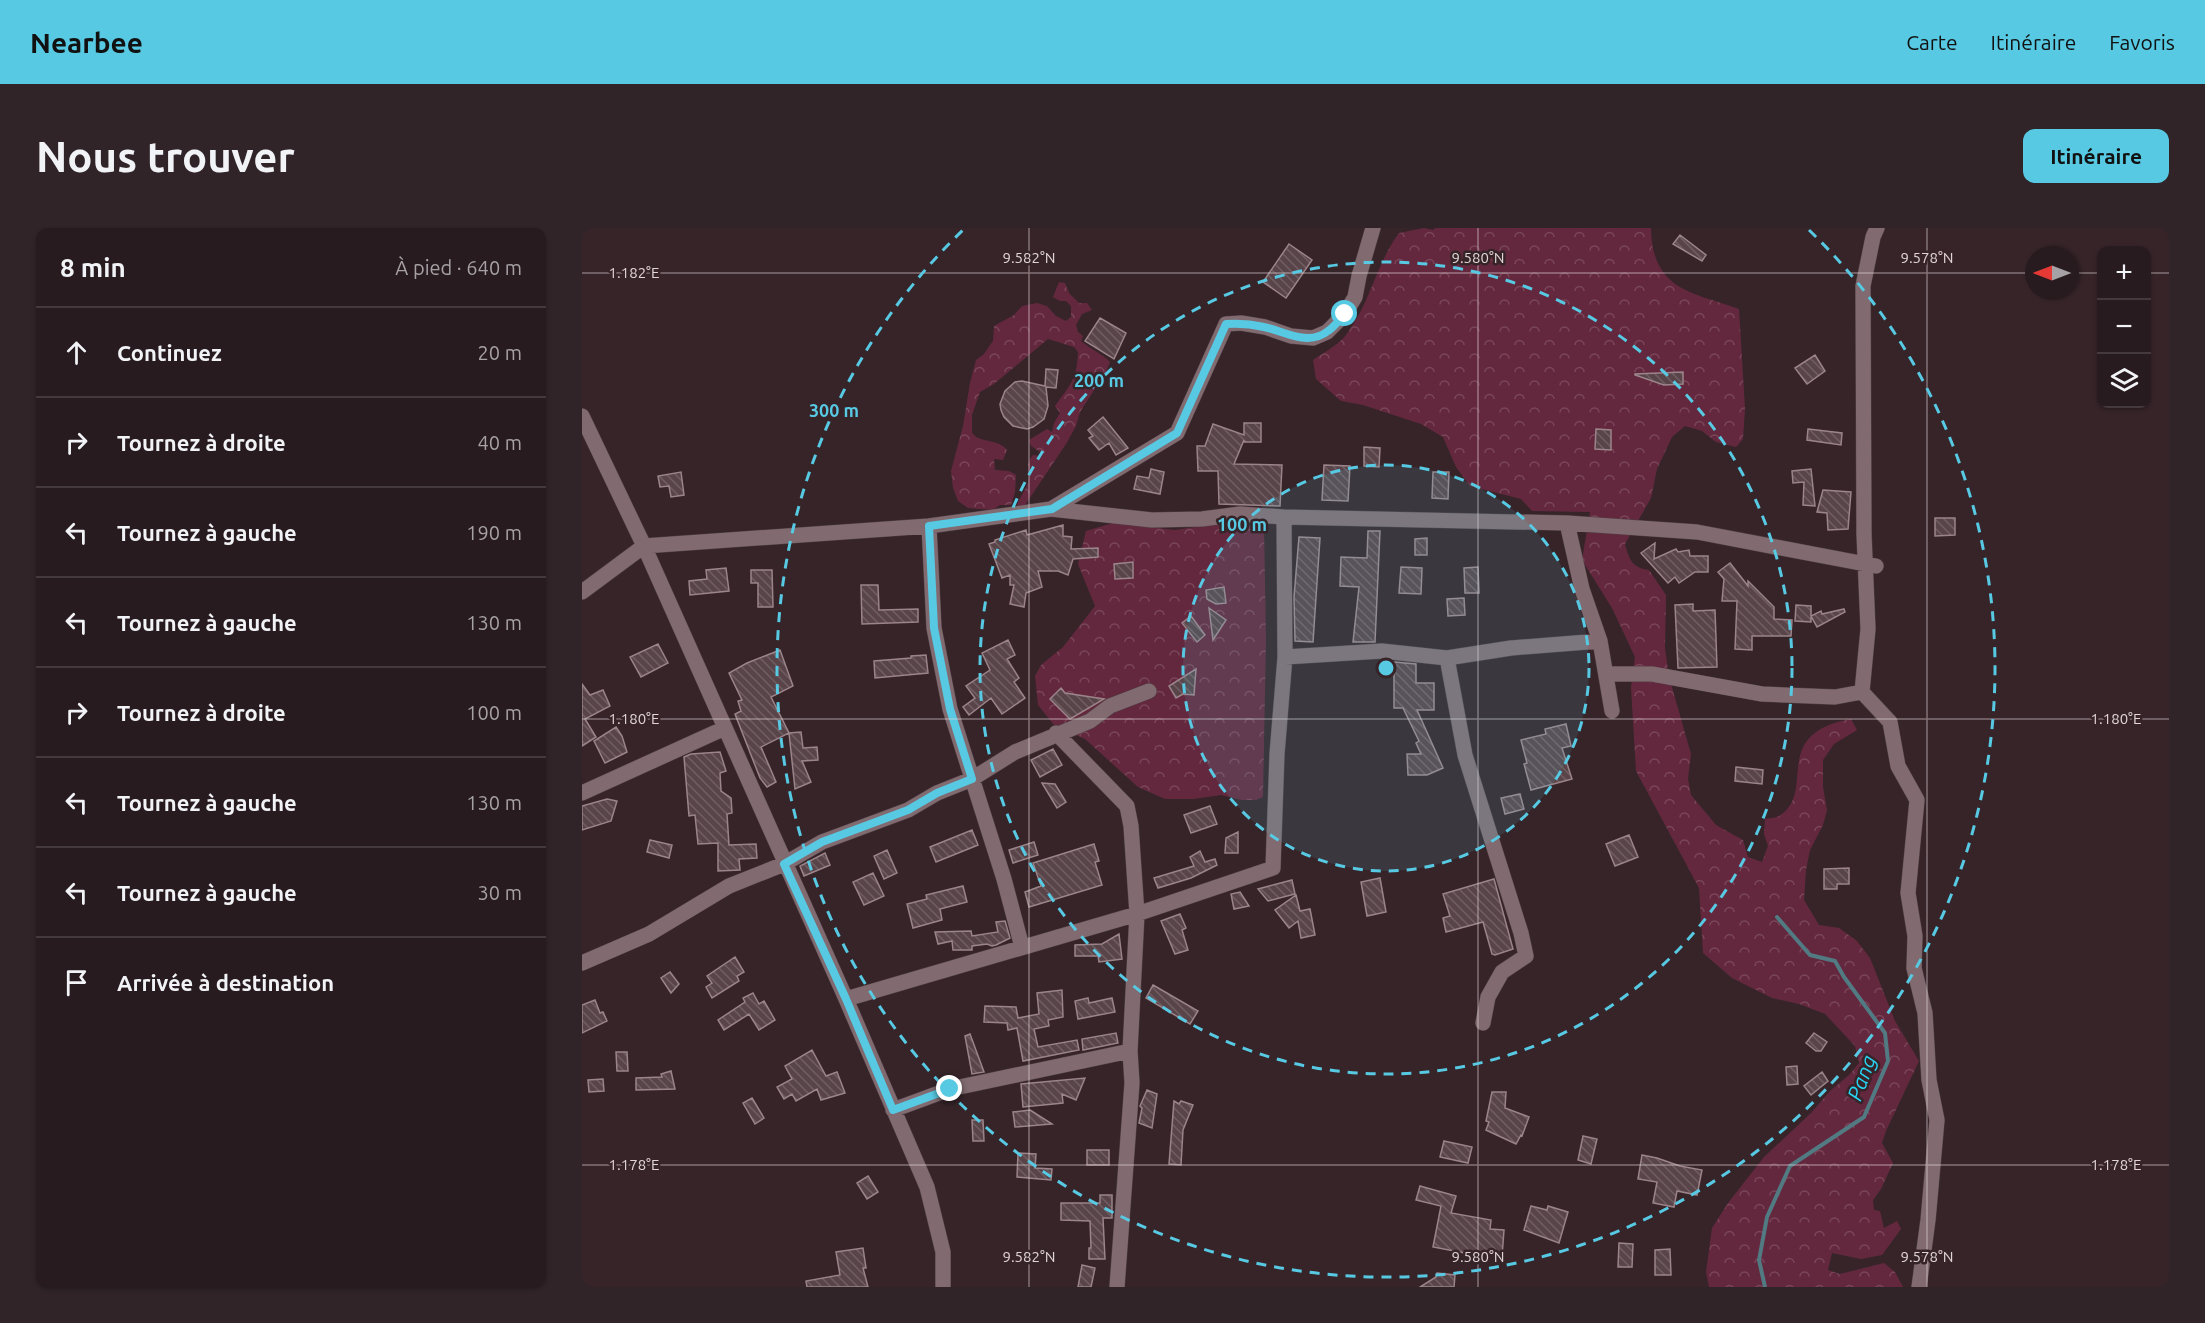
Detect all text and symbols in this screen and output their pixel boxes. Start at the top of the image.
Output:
text: Nearbee [30,27,143,58]
text: Carte [1906,30,1958,54]
text: Itinéraire [1991,30,2076,54]
text: Favoris [2109,30,2175,54]
button: Itinéraire [2023,129,2169,183]
text: Nous trouver [36,133,295,180]
north arrow [2025,246,2079,300]
map controls [2097,246,2151,408]
button: + [2097,246,2151,300]
text: 9.582°N [1002,249,1056,266]
text: 9.580°N [1451,249,1505,266]
text: 9.578°N [1900,249,1954,266]
text: 8 min [60,253,126,282]
text: À pied · 640 m [395,256,522,279]
text: 1.182°E [609,264,659,281]
route start [1331,300,1357,326]
button: − [2097,300,2151,354]
icon: ahead [60,336,93,369]
text: Continuez [117,340,222,365]
text: 20 m [478,341,522,364]
button: layers [2097,354,2151,408]
text: 200 m [1074,370,1124,390]
text: 300 m [809,400,859,420]
icon: right [60,426,93,459]
text: Tournez à droite [117,430,286,455]
text: 40 m [478,431,522,454]
text: 100 m [1217,514,1267,534]
icon: left [60,516,93,549]
text: Tournez à gauche [117,520,297,545]
text: 190 m [466,521,522,544]
icon: left [60,606,93,639]
text: Tournez à gauche [117,610,297,635]
text: 130 m [466,611,522,634]
centre of rings [1376,658,1396,678]
icon: right [60,696,93,729]
text: Tournez à droite [117,700,286,725]
text: 100 m [466,701,522,724]
text: 1.180°E [609,710,659,727]
text: 1.180°E [2091,710,2141,727]
icon: left [60,786,93,819]
text: Tournez à gauche [117,790,297,815]
text: 130 m [466,791,522,814]
icon: left [60,876,93,909]
text: Tournez à gauche [117,880,297,905]
text: 30 m [478,881,522,904]
icon: arrive [60,966,93,999]
text: Arrivée à destination [117,970,334,995]
water label: Pang [1842,1052,1880,1104]
route end [936,1075,962,1101]
text: 1.178°E [609,1156,659,1173]
text: 1.178°E [2091,1156,2141,1173]
text: 9.582°N [1002,1248,1056,1265]
text: 9.580°N [1451,1248,1505,1265]
text: 9.578°N [1900,1248,1954,1265]

